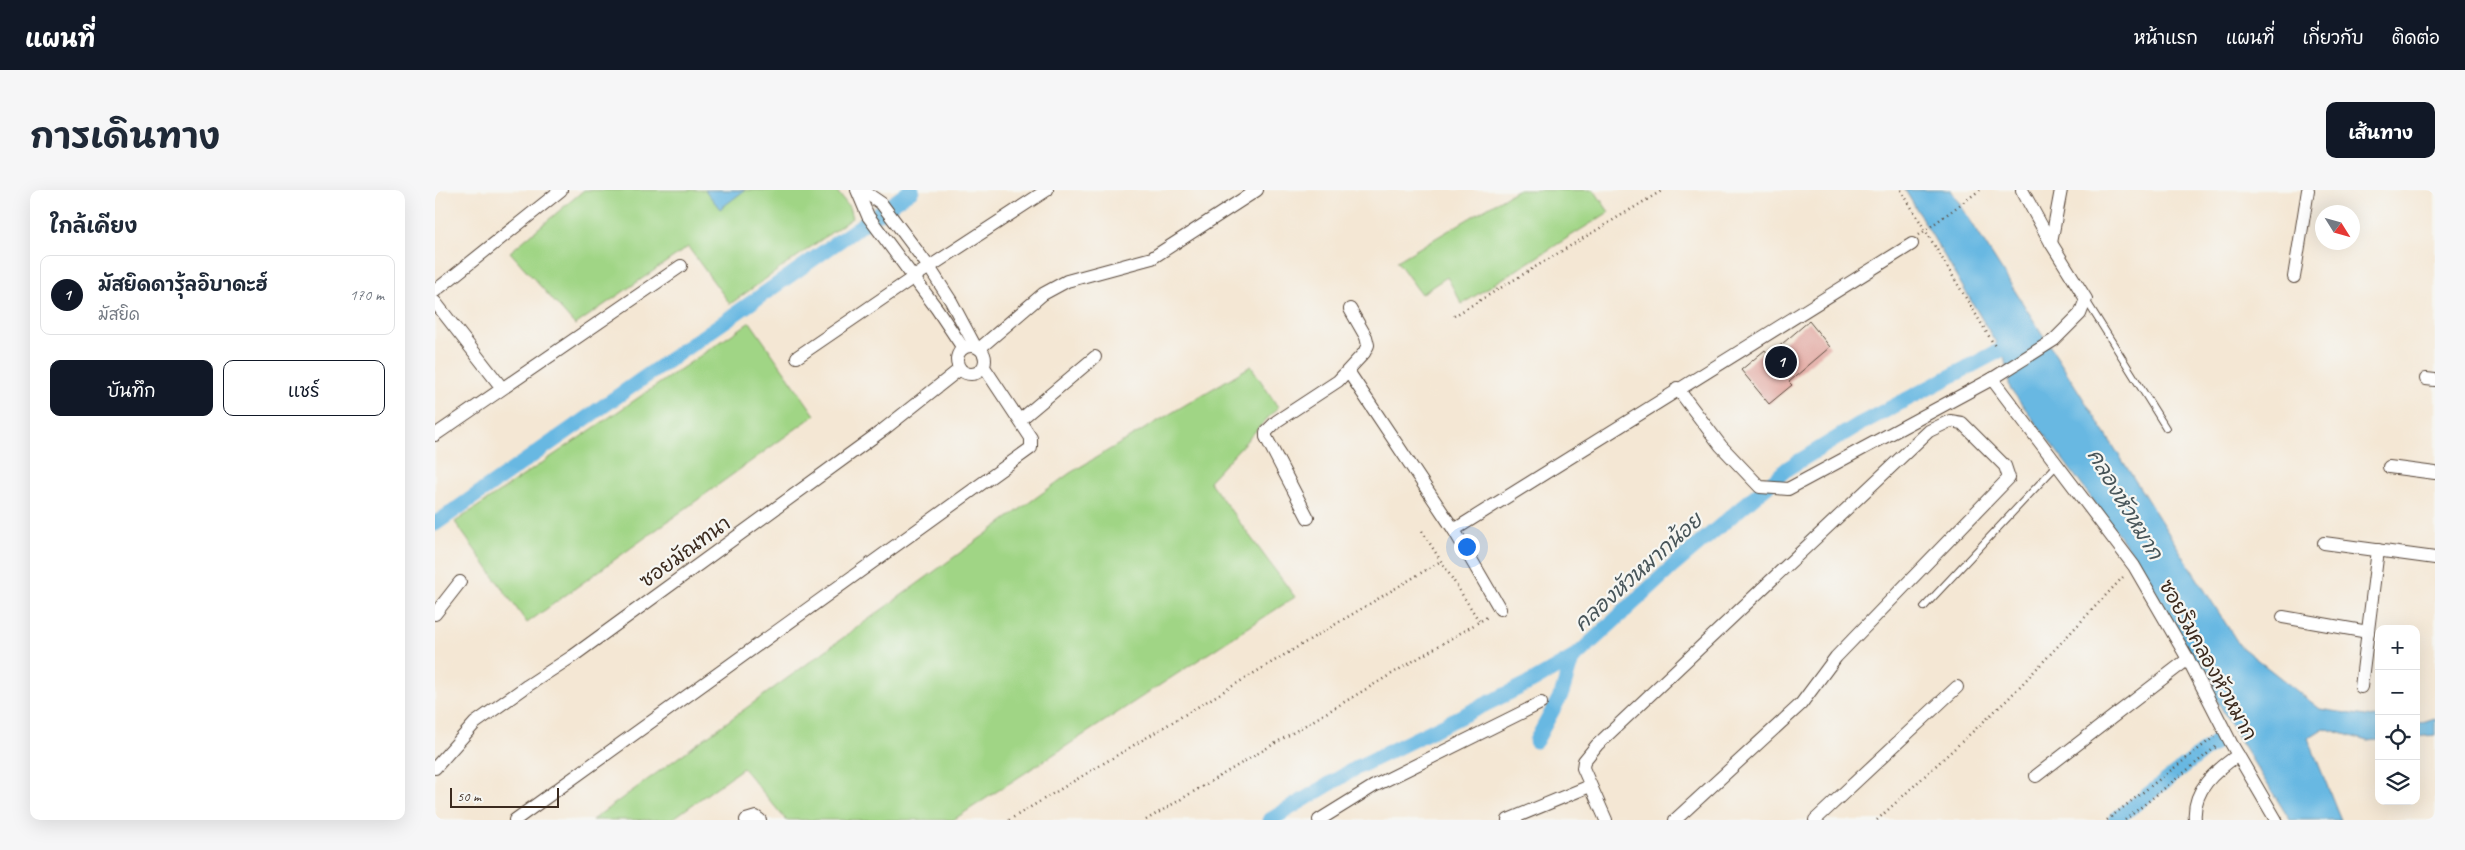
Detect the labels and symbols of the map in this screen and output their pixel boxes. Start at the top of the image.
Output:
north arrow [2315,205,2360,250]
pin: 1 [1765,343,1797,381]
water label: คลองหัวหมาก [2082,444,2169,565]
water label: คลองหัวหมากน้อย [1568,506,1710,637]
street label: ซอยมัณฑนา [635,511,735,593]
your location [1454,534,1480,560]
street label: ซอยริมคลองหัวหมาก [2153,575,2263,745]
scale bar [450,785,559,808]

